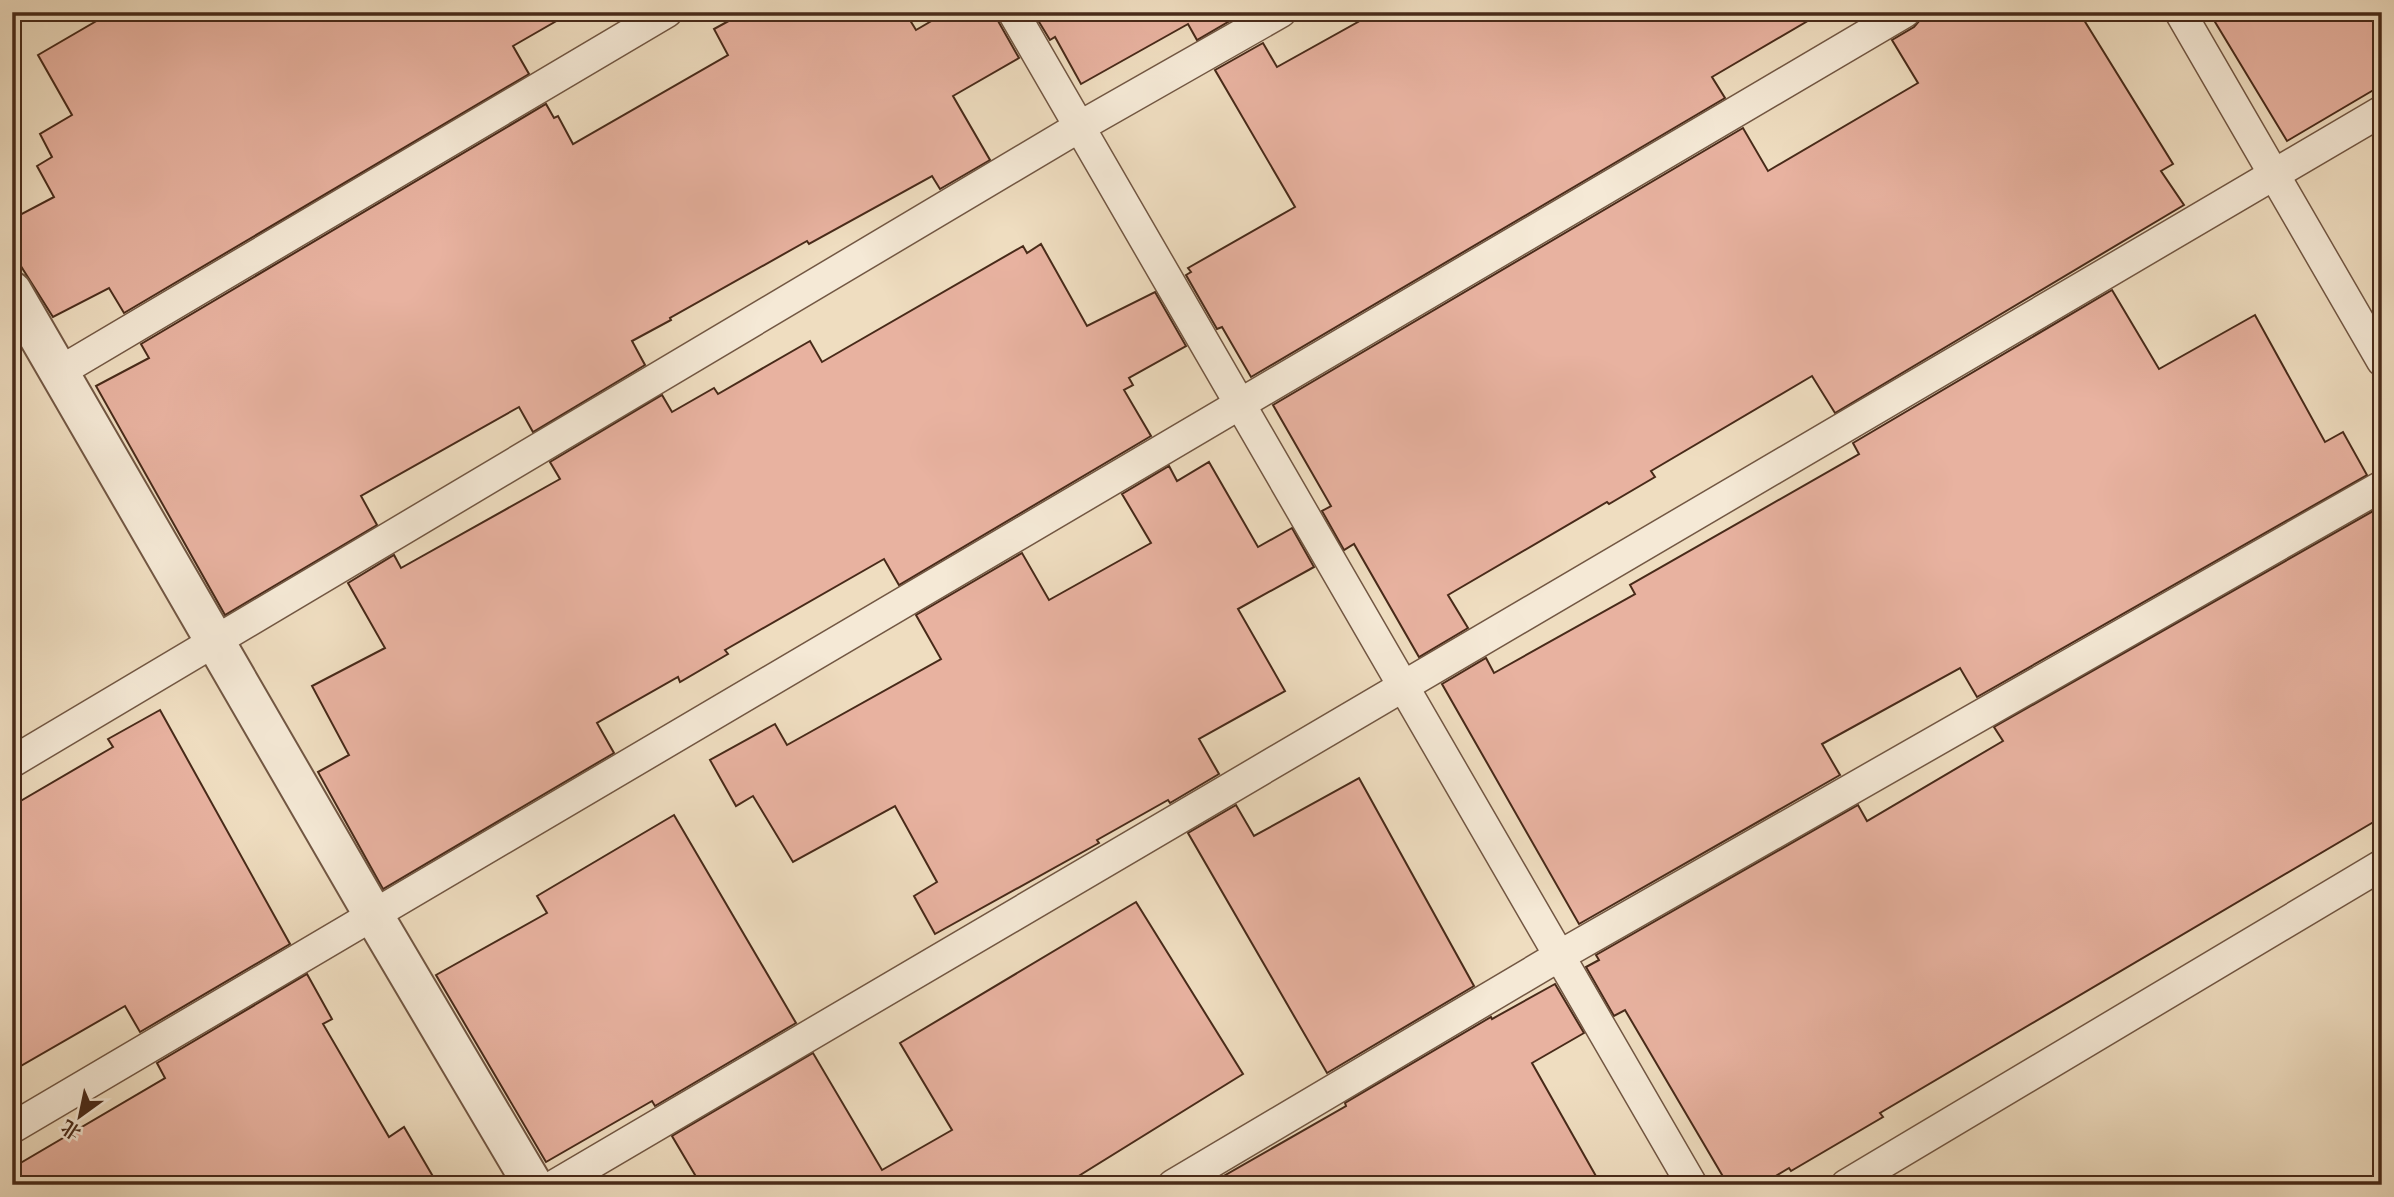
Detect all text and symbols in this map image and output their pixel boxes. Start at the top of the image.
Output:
north arrow [46,1082,116,1152]
text: 北 [56,1113,86,1145]

